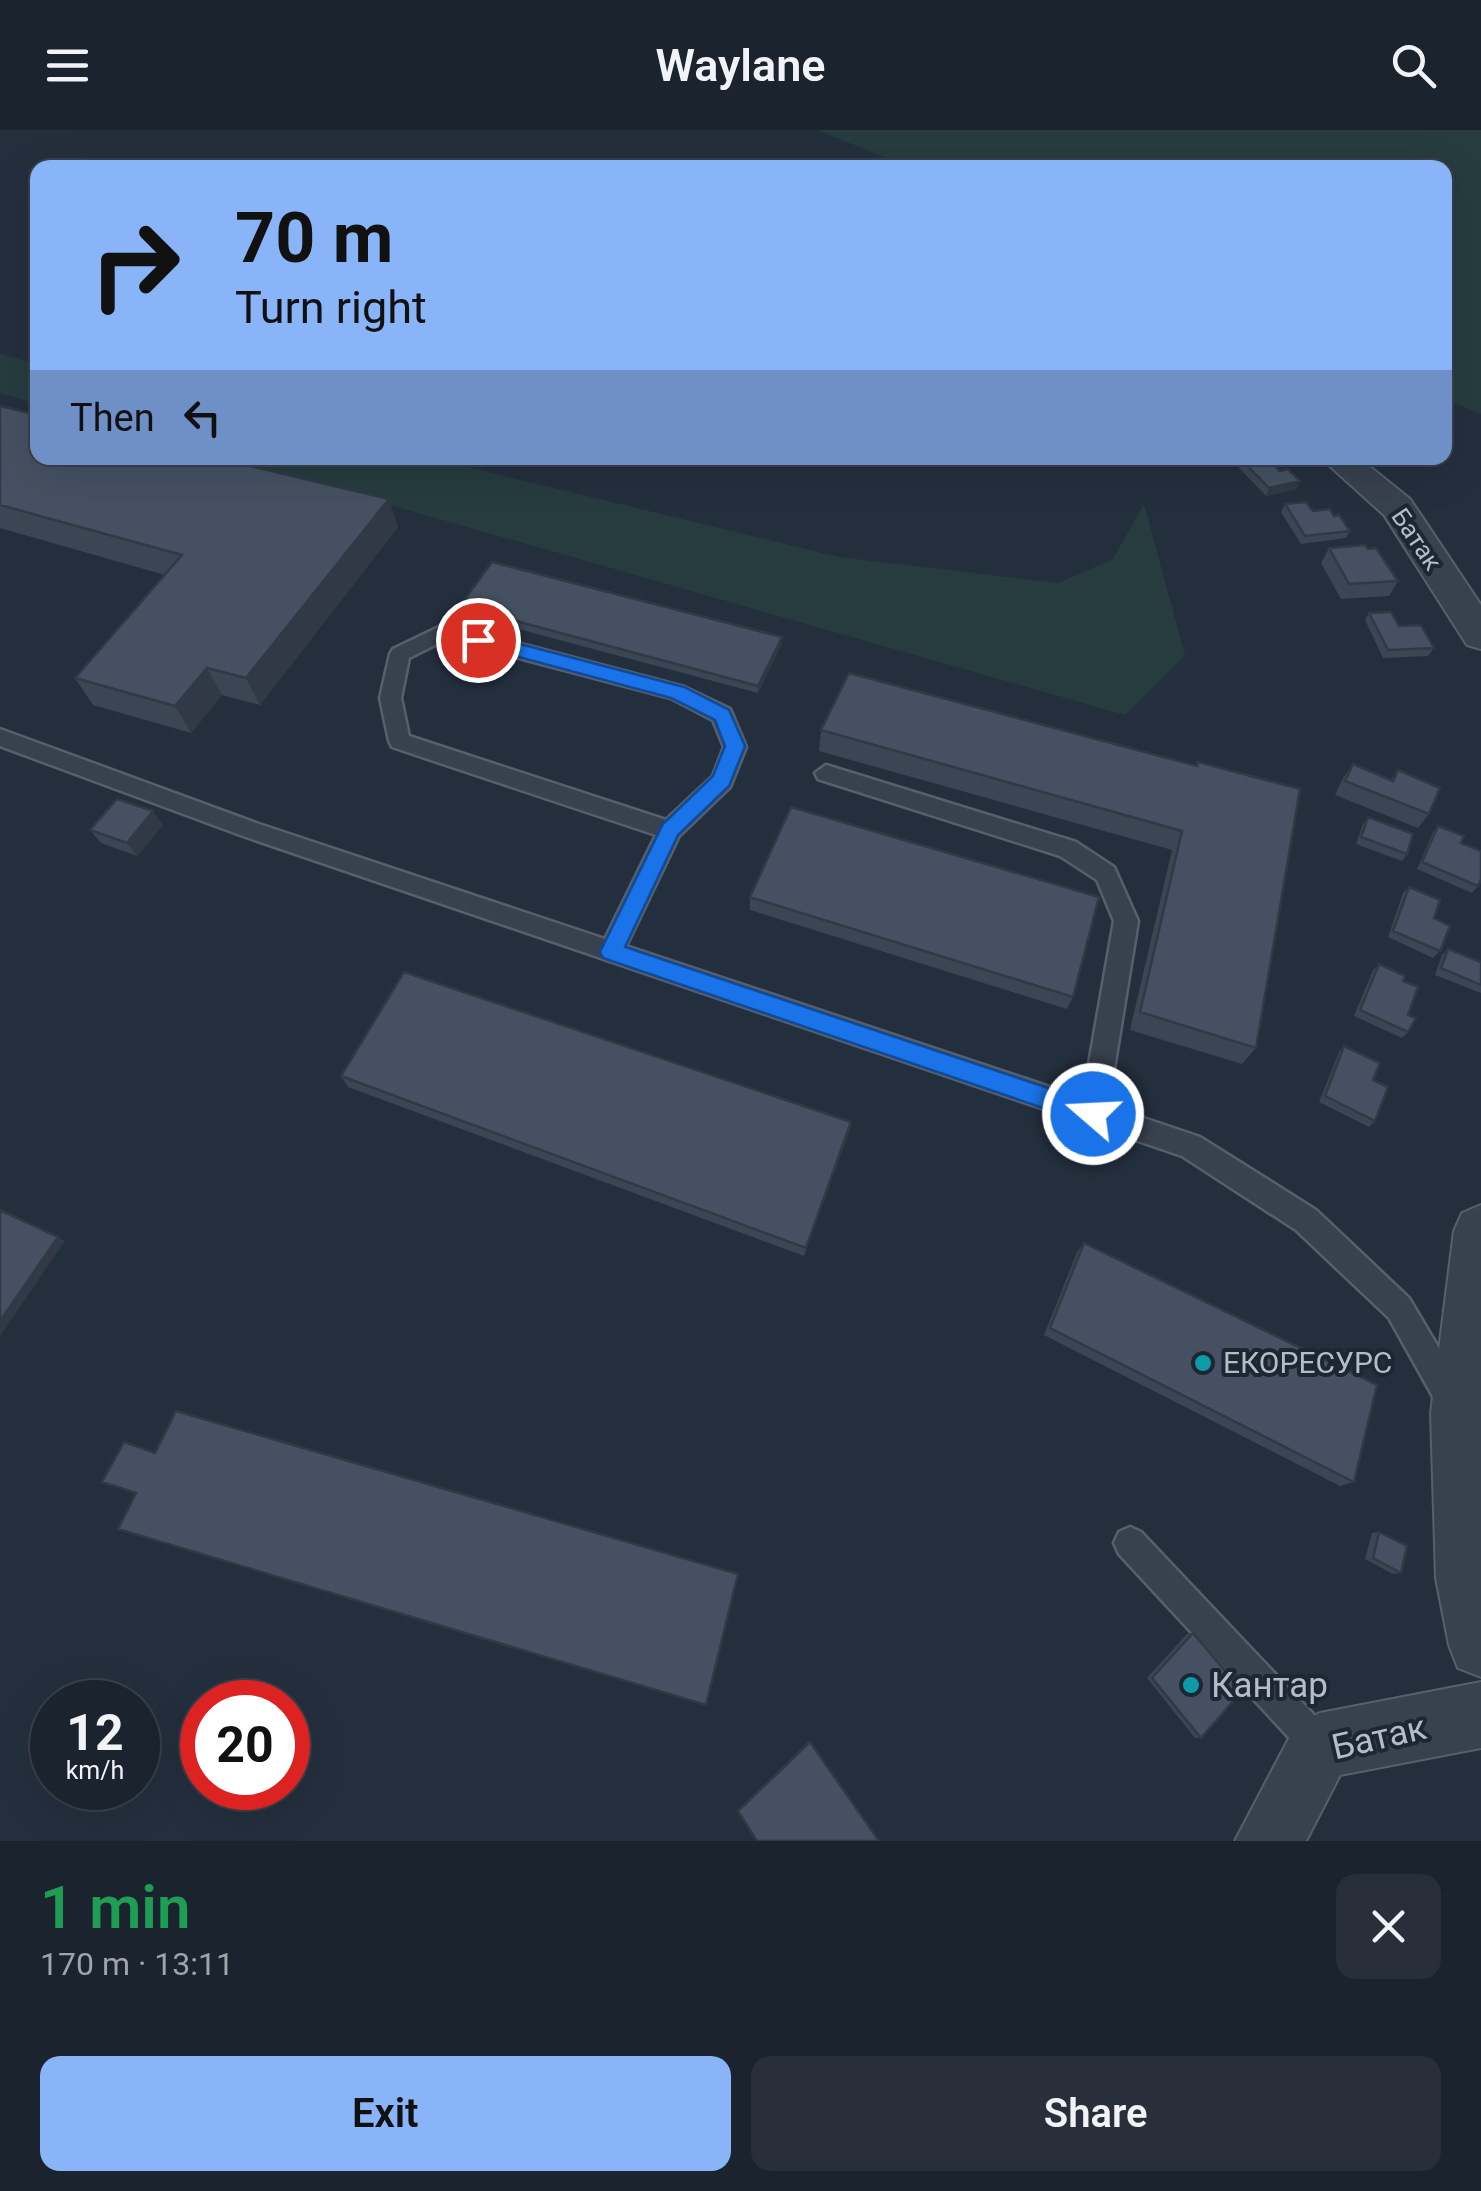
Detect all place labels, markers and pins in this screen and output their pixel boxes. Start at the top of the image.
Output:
pin [436,598,521,683]
place label: ЕКОРЕСУРС [1223,1345,1392,1380]
marker: ЕКОРЕСУРС [1192,1352,1214,1374]
place label: Кантар [1211,1665,1328,1706]
marker: Кантар [1180,1674,1202,1696]

